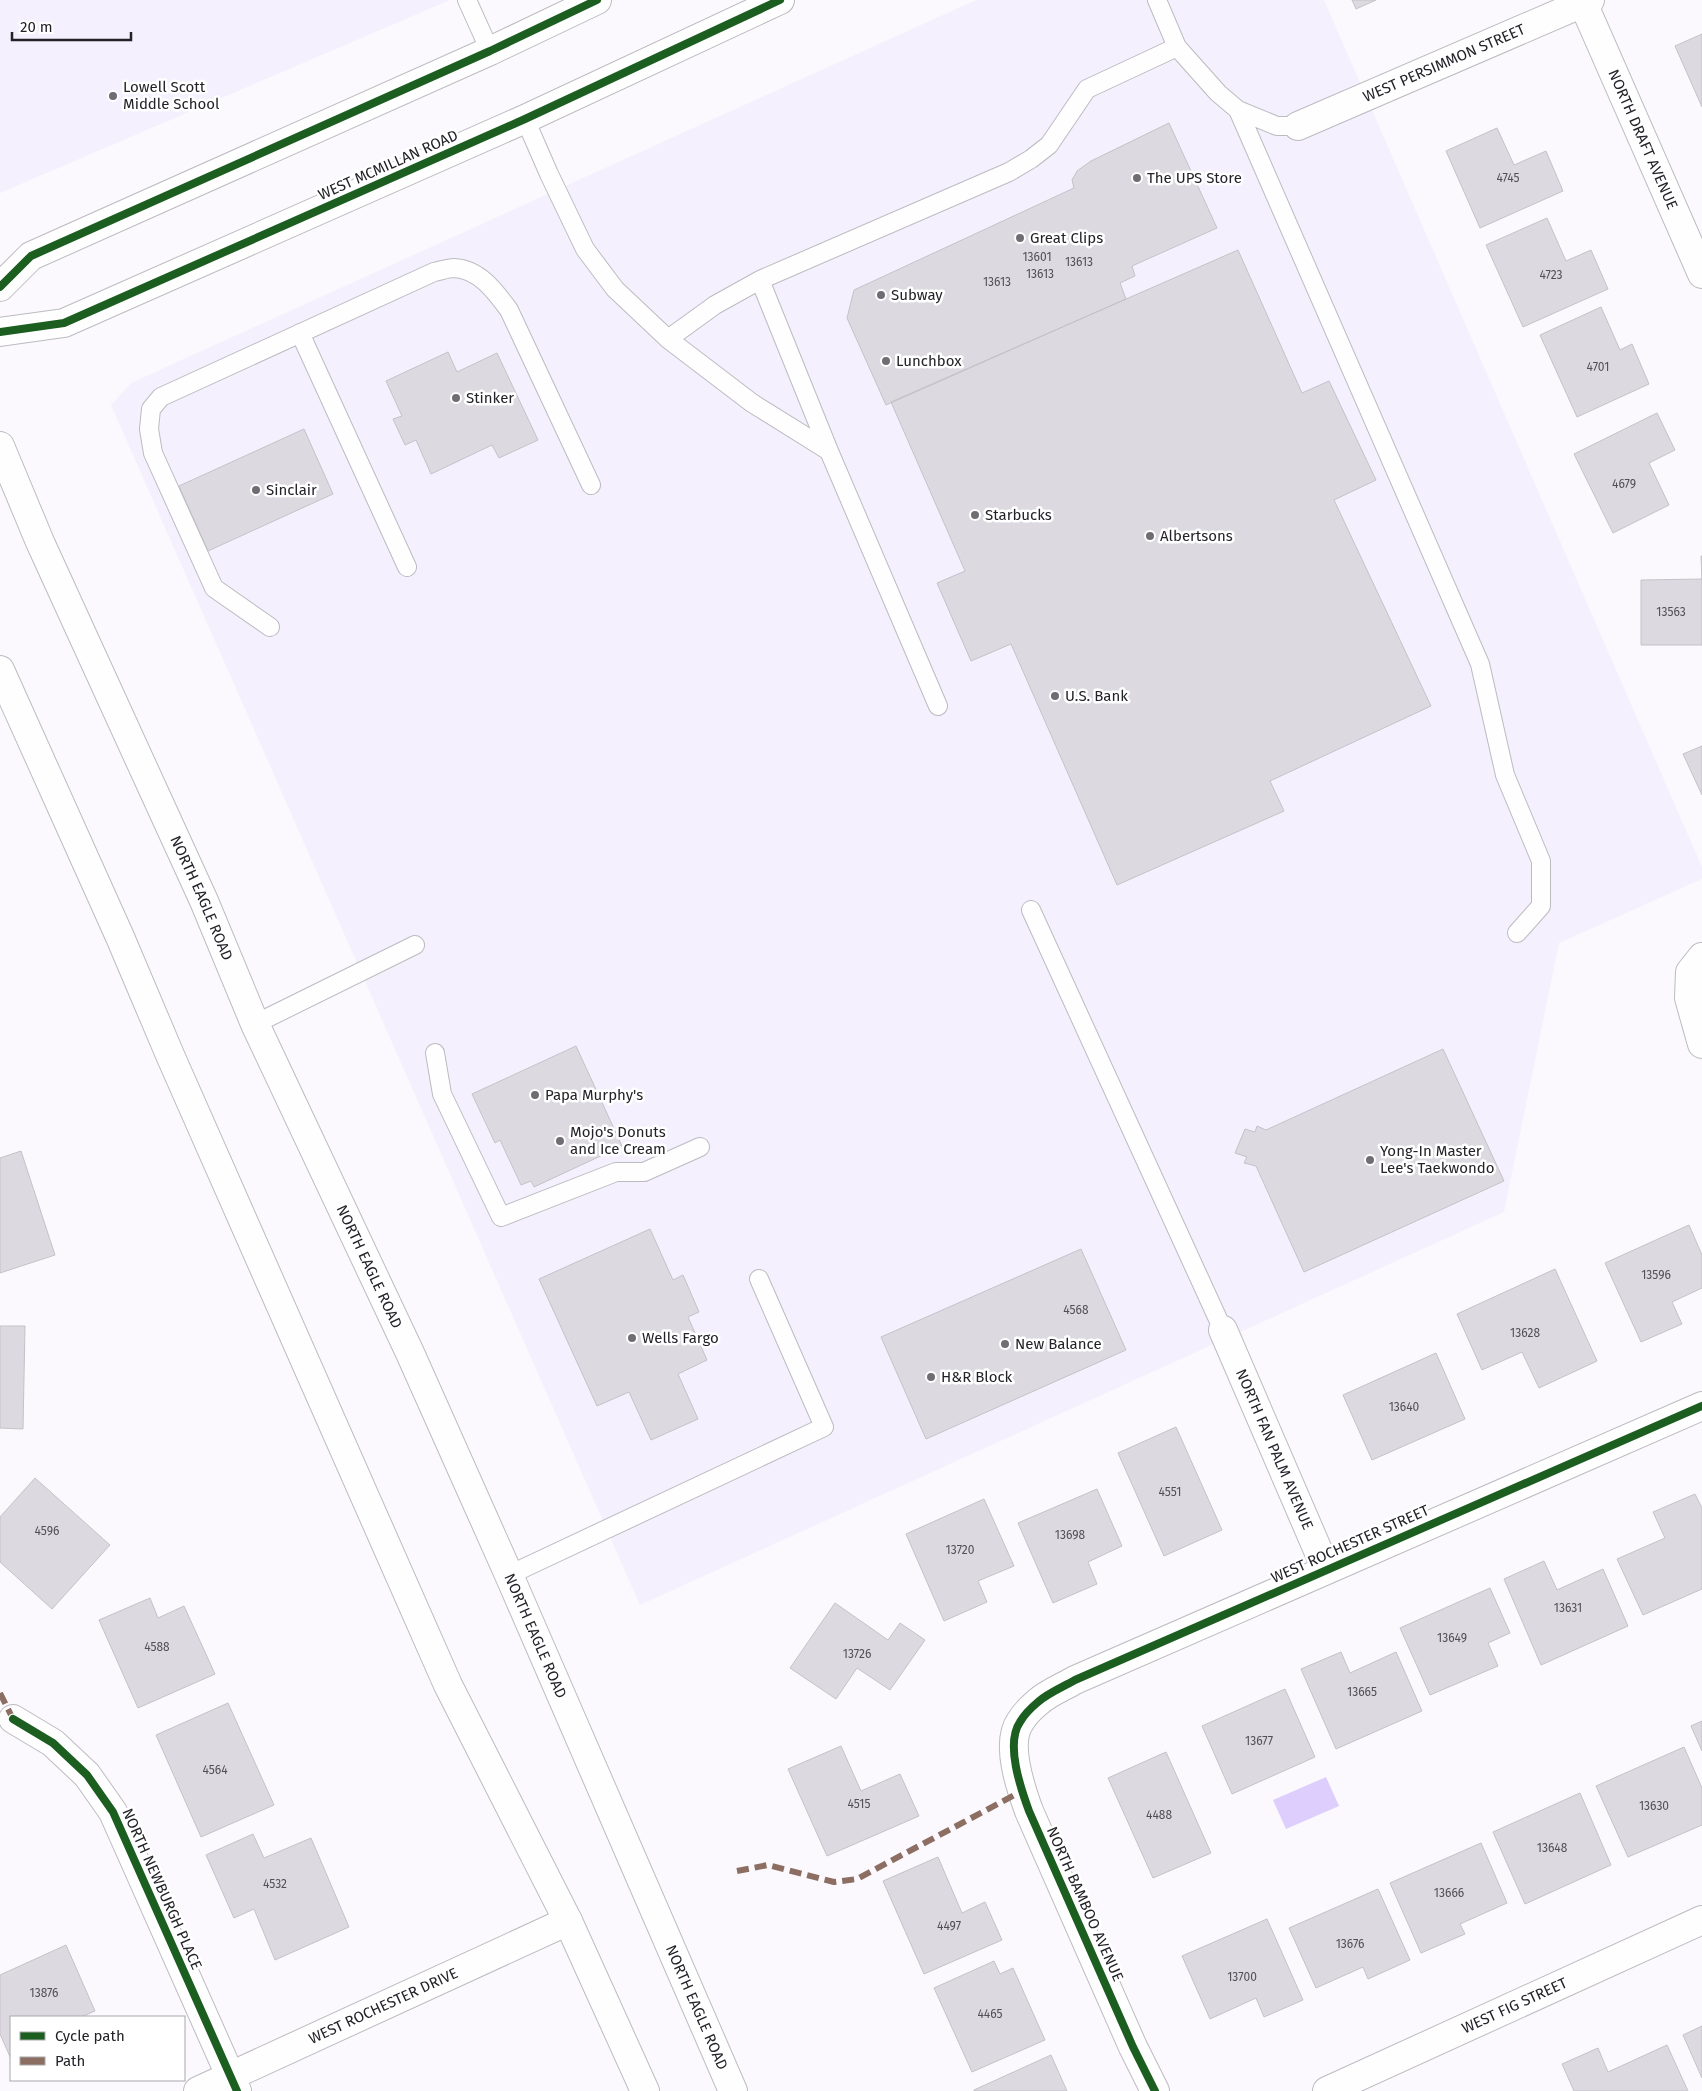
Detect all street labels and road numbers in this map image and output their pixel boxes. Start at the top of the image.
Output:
street label: WEST PERSIMMON STREET [1360,20,1528,106]
street label: NORTH DRAFT AVENUE [1604,67,1681,212]
street label: WEST MCMILLAN ROAD [315,126,461,204]
street label: NORTH EAGLE ROAD [166,833,237,963]
street label: NORTH EAGLE ROAD [333,1202,406,1331]
street label: NORTH FAN PALM AVENUE [1232,1366,1317,1532]
street label: WEST ROCHESTER STREET [1268,1501,1432,1587]
street label: NORTH EAGLE ROAD [500,1571,570,1701]
street label: NORTH NEWBURGH PLACE [118,1806,206,1972]
street label: NORTH BAMBOO AVENUE [1043,1824,1127,1984]
street label: NORTH EAGLE ROAD [662,1942,732,2073]
street label: WEST ROCHESTER DRIVE [306,1964,461,2048]
street label: WEST FIG STREET [1459,1974,1570,2037]

